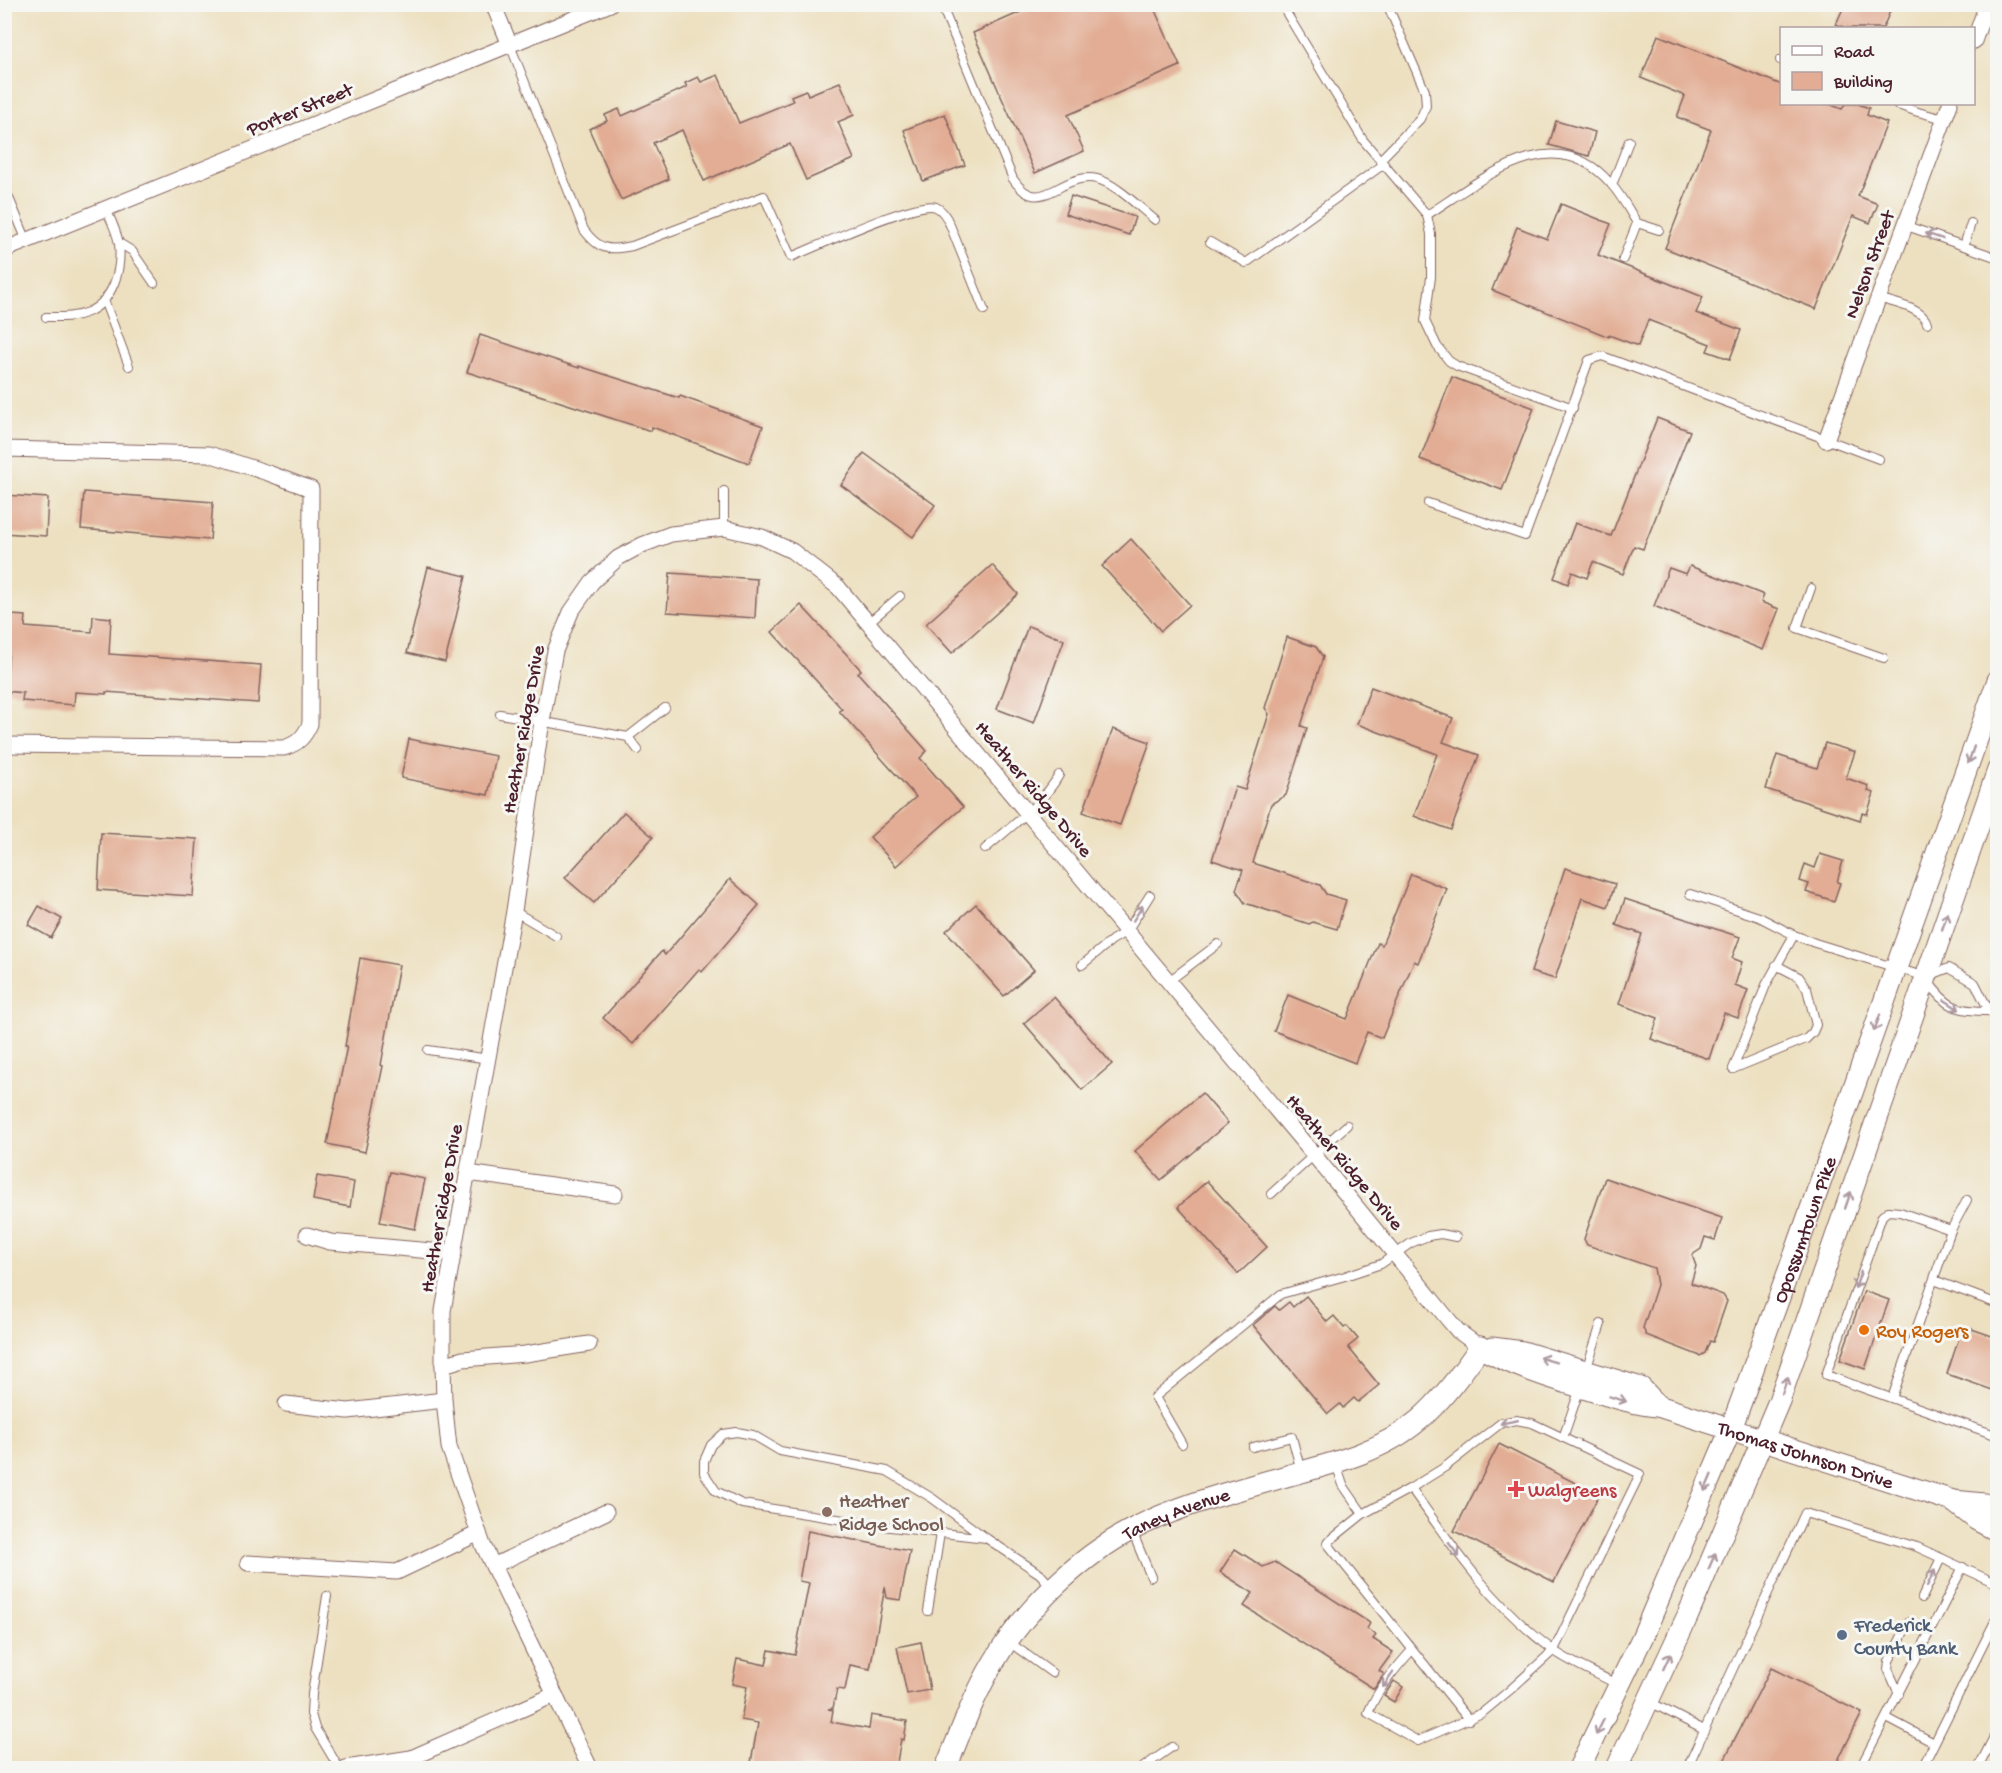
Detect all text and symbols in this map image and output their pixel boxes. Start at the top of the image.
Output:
legend [1780,27,1975,105]
text: Road [1834,43,1875,64]
text: Building [1833,73,1893,94]
street label: Porter Street [243,79,358,143]
street label: Nelson Street [1841,206,1902,322]
one-way arrow [1925,229,1944,240]
street label: Heather Ridge Drive [499,643,552,816]
street label: Heather Ridge Drive [969,718,1096,863]
one-way arrow [1965,745,1976,764]
one-way arrow [1133,905,1145,922]
one-way arrow [1940,913,1951,931]
one-way arrow [1943,999,1960,1011]
one-way arrow [1871,1013,1882,1032]
street label: Heather Ridge Drive [1280,1091,1407,1236]
street label: Heather Ridge Drive [417,1122,470,1295]
street label: Opossumtown Pike [1770,1154,1844,1307]
one-way arrow [1844,1191,1855,1210]
one-way arrow [1852,1270,1863,1289]
place label: Roy Rogers [1876,1322,1969,1345]
marker: Roy Rogers [1857,1323,1871,1337]
one-way arrow [1539,1354,1558,1365]
one-way arrow [1780,1376,1791,1395]
one-way arrow [1609,1394,1628,1405]
one-way arrow [1500,1417,1519,1428]
street label: Thomas Johnson Drive [1713,1418,1896,1496]
one-way arrow [1702,1473,1713,1491]
place label: Walgreens [1528,1481,1617,1504]
marker: Walgreens [1509,1482,1523,1496]
street label: Taney Avenue [1119,1485,1234,1548]
place label: Heather Ridge School [839,1492,944,1538]
marker: Heather Ridge School [820,1505,834,1519]
one-way arrow [1448,1542,1461,1558]
one-way arrow [1707,1552,1718,1570]
one-way arrow [1926,1569,1938,1587]
place label: Frederick County Bank [1853,1616,1959,1662]
marker: Frederick County Bank [1835,1628,1849,1642]
one-way arrow [1662,1653,1673,1671]
one-way arrow [1382,1671,1394,1687]
one-way arrow [1593,1718,1605,1736]

